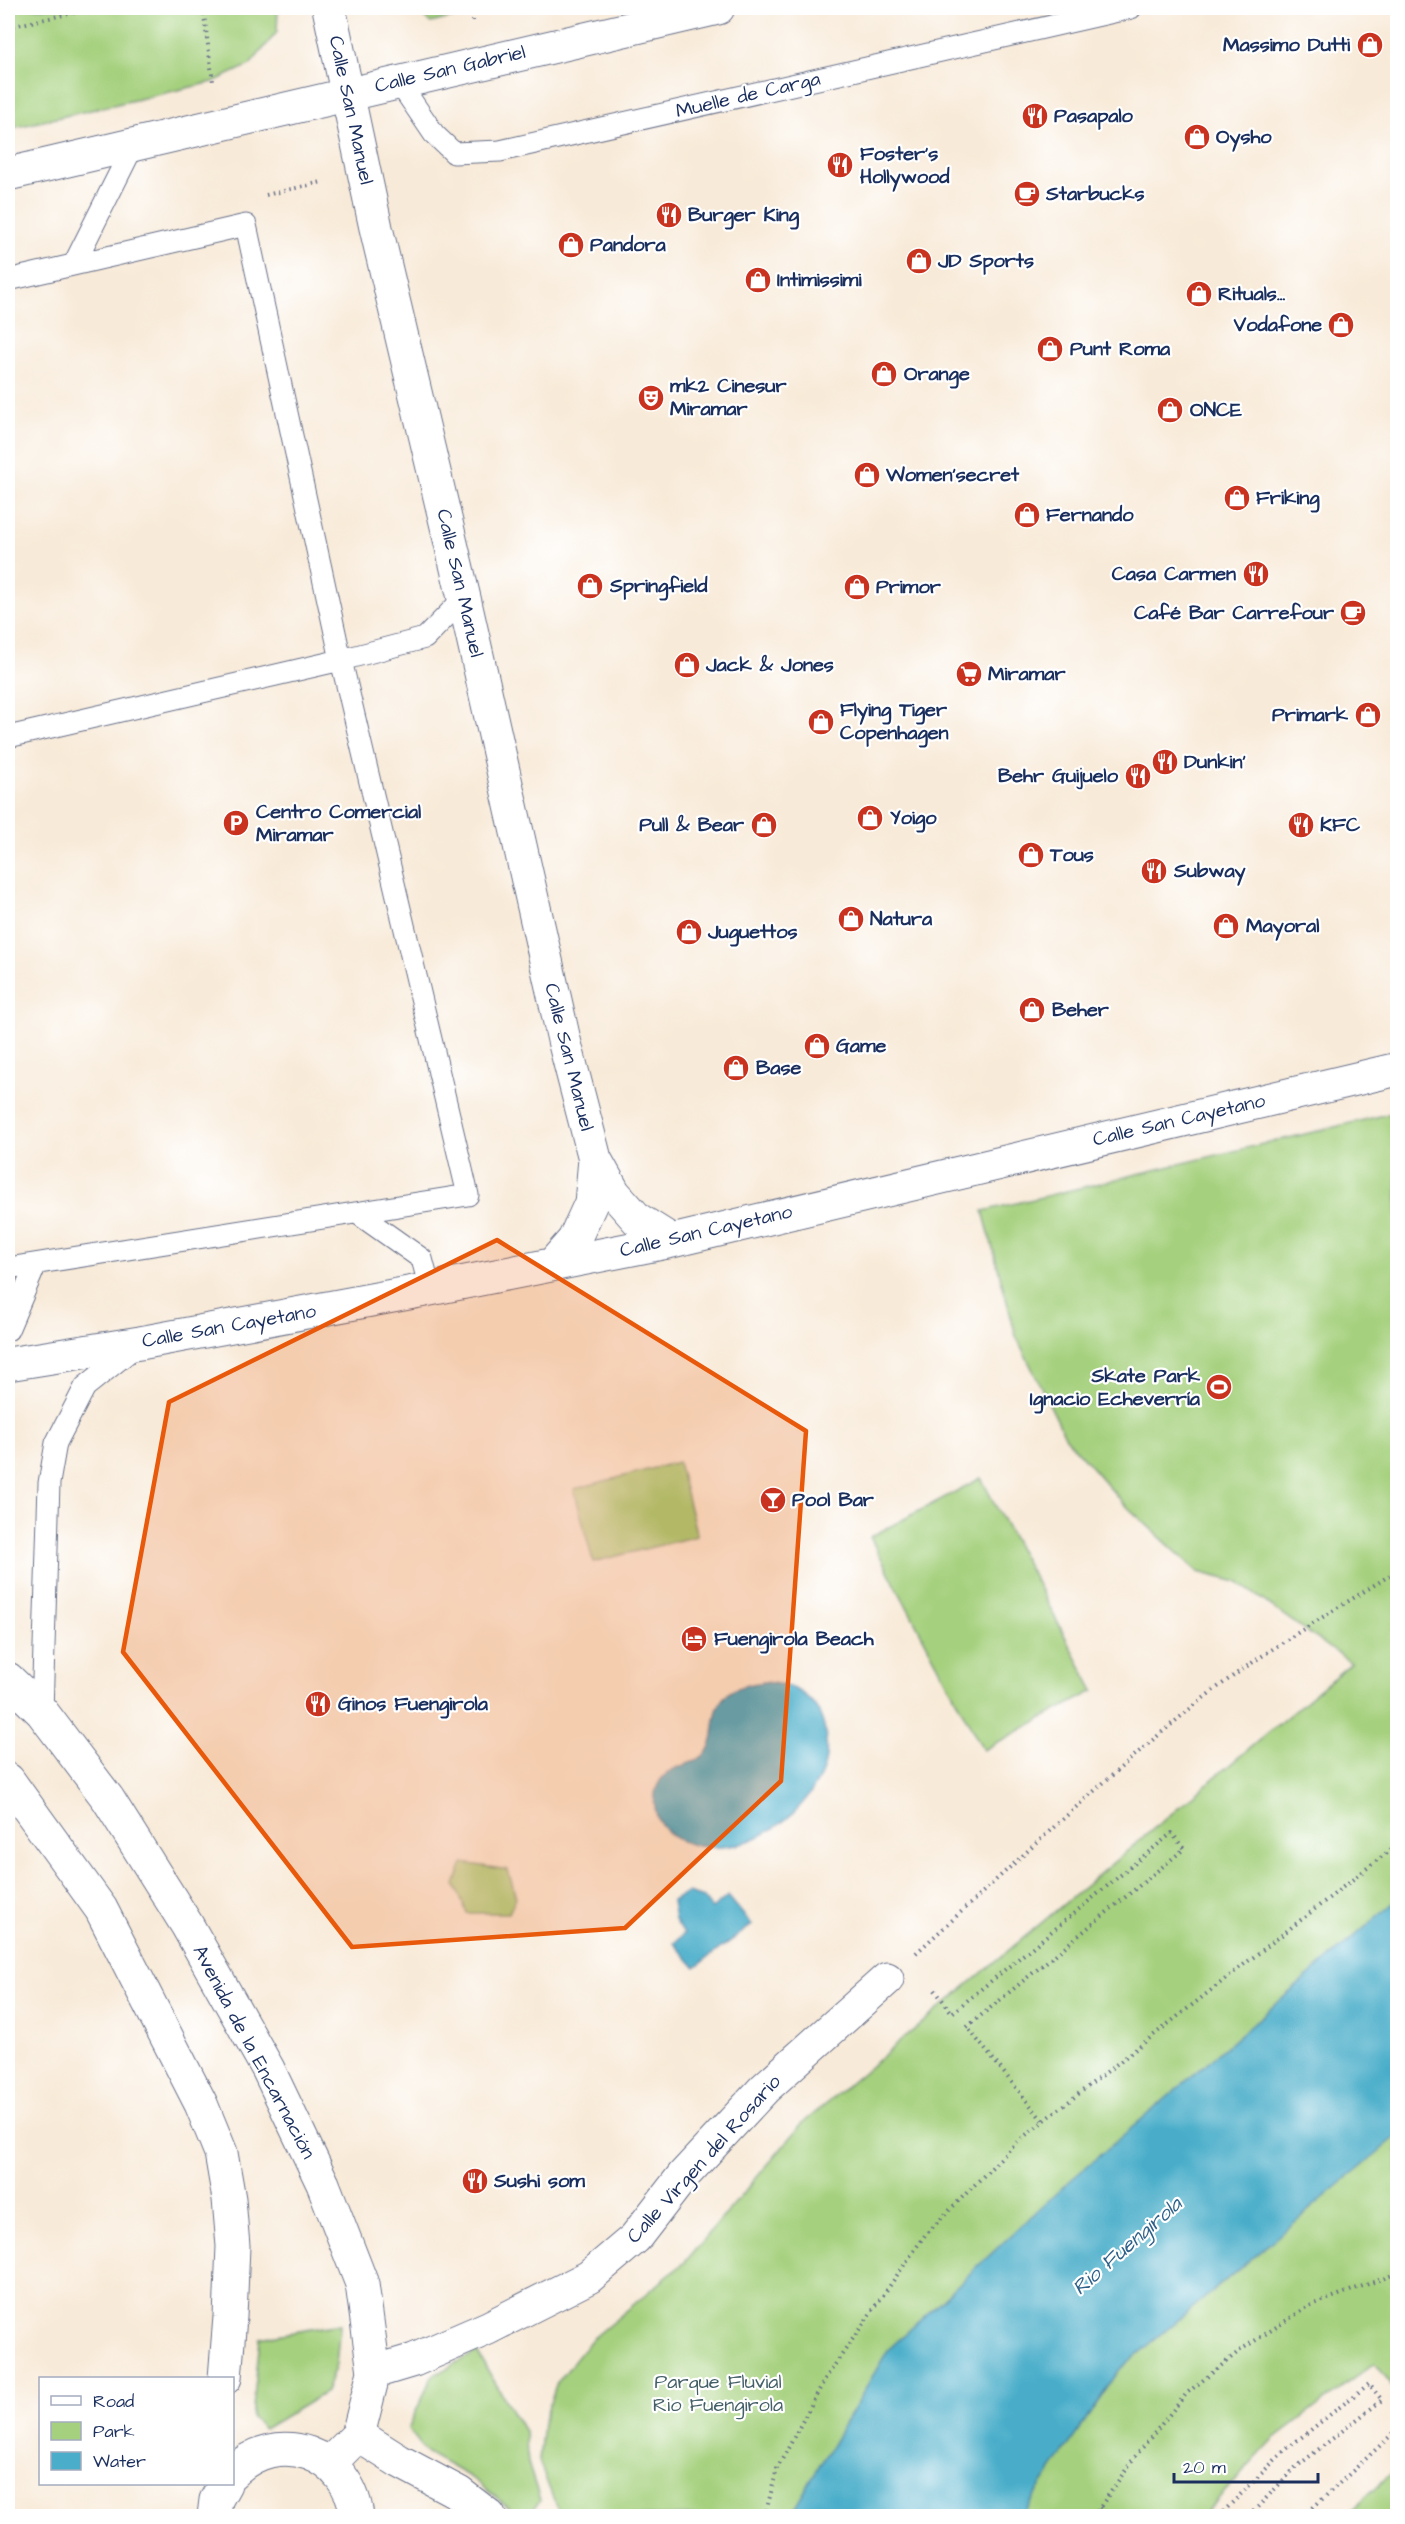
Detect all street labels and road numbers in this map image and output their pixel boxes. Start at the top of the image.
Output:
street label: Calle San Manuel [322,33,380,187]
street label: Calle San Gabriel [372,38,528,100]
street label: Muelle de Carga [673,65,823,126]
street label: Calle San Manuel [429,506,491,660]
street label: Calle San Manuel [537,980,601,1134]
street label: Calle San Cayetano [1090,1087,1268,1154]
street label: Calle San Cayetano [617,1198,795,1265]
street label: Calle San Cayetano [140,1297,318,1356]
street label: Avenida de la Encarnación [186,1940,322,2164]
street label: Calle Virgen del Rosario [621,2068,788,2250]

